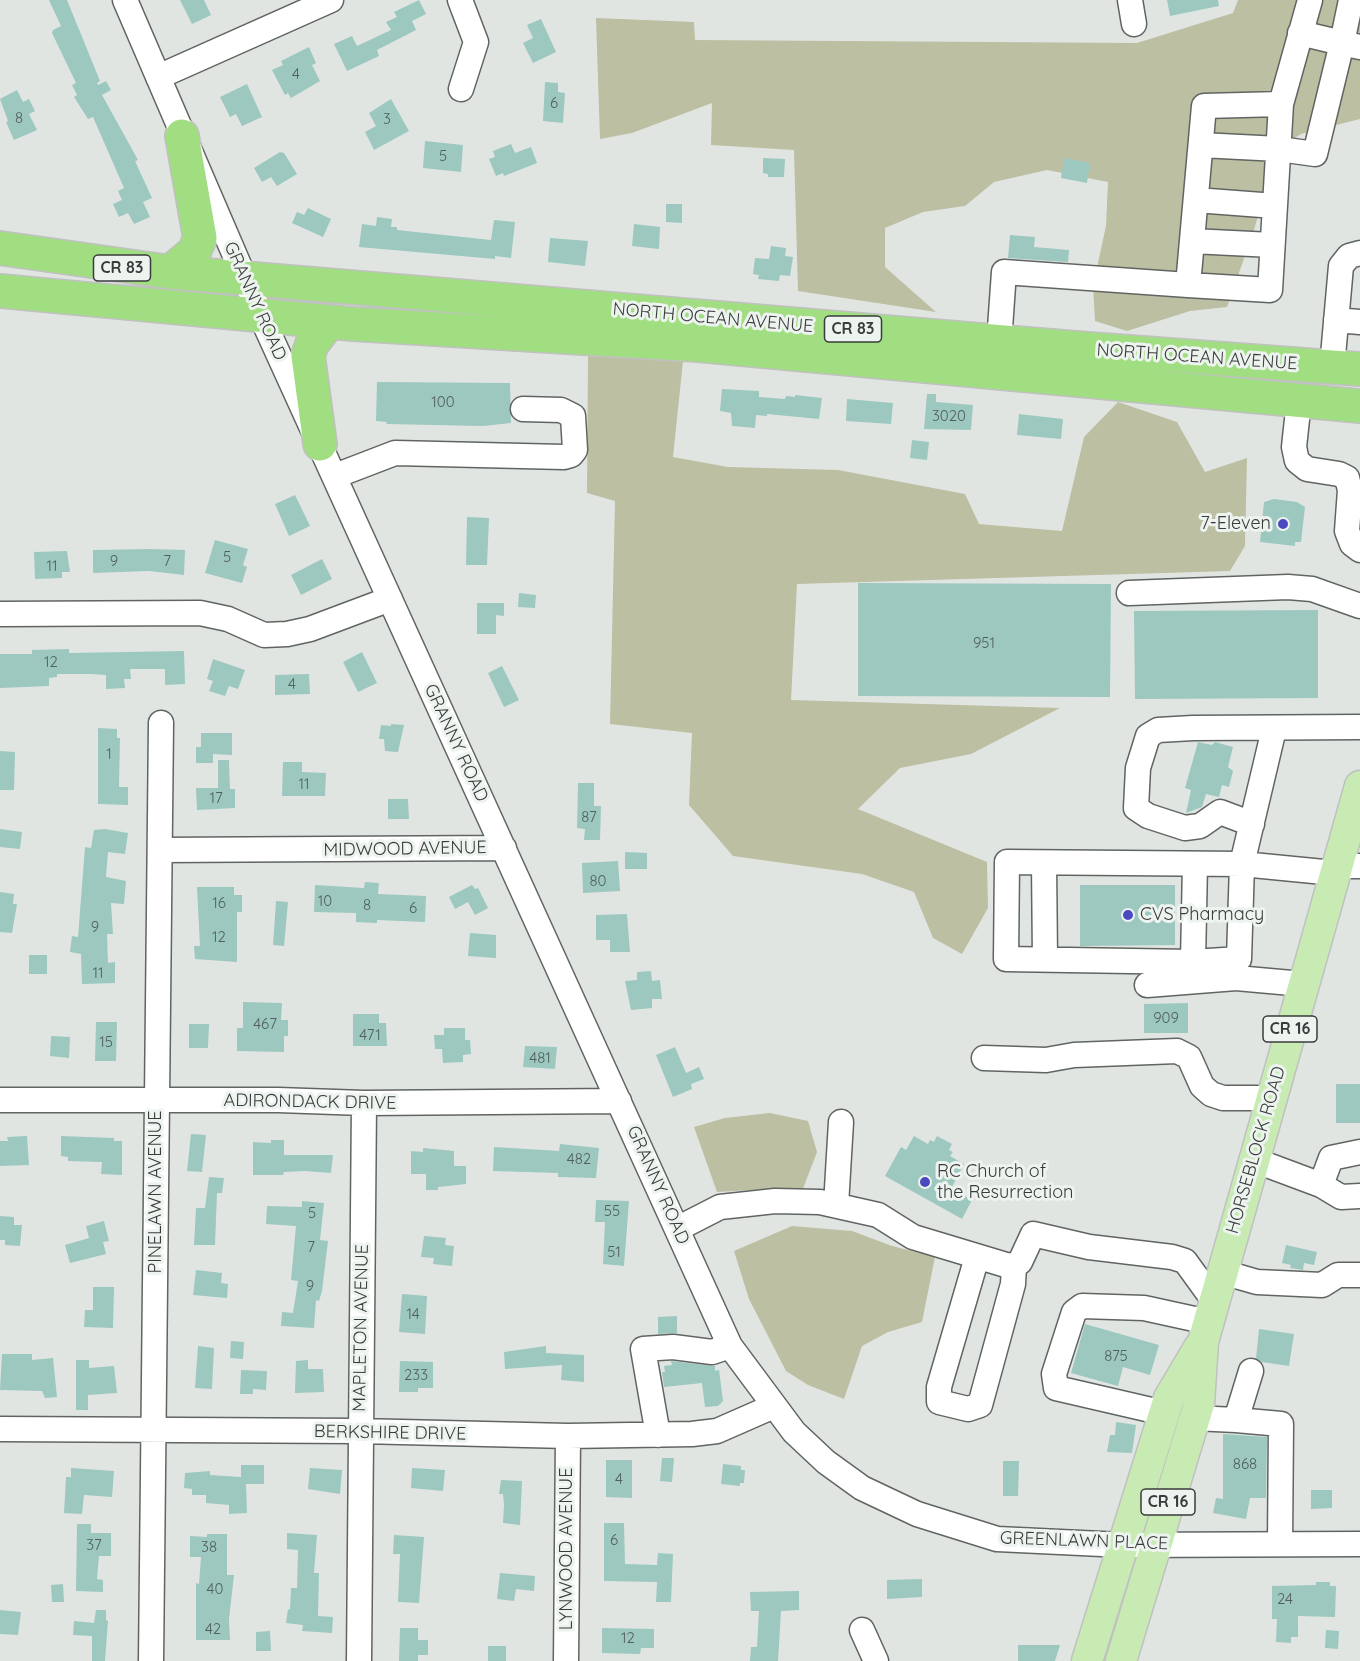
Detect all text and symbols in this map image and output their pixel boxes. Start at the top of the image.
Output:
house number: 4 [292,65,300,83]
house number: 6 [550,94,558,112]
house number: 8 [15,109,23,127]
house number: 3 [383,110,391,128]
house number: 5 [439,147,447,165]
street label: GRANNY ROAD [219,238,291,364]
road number: CR 83 [94,255,150,281]
street label: NORTH OCEAN AVENUE [612,298,814,338]
road number: CR 83 [824,316,882,342]
street label: NORTH OCEAN AVENUE [1096,339,1298,375]
house number: 100 [431,393,455,411]
house number: 3020 [932,407,966,425]
place label: 7-Eleven [1200,513,1271,535]
marker: 7-Eleven [1276,517,1290,531]
house number: 5 [223,548,231,566]
house number: 9 [110,552,118,570]
house number: 7 [163,552,171,570]
house number: 11 [46,557,58,575]
house number: 951 [973,634,995,652]
house number: 12 [44,653,58,671]
house number: 4 [288,675,296,693]
street label: GRANNY ROAD [419,681,493,805]
house number: 1 [106,745,112,763]
house number: 11 [298,775,310,793]
house number: 17 [209,789,223,807]
house number: 87 [581,808,597,826]
street label: MIDWOOD AVENUE [323,837,487,861]
house number: 80 [589,872,607,890]
house number: 10 [318,892,332,910]
house number: 16 [212,894,226,912]
house number: 8 [363,896,371,914]
house number: 6 [409,899,417,917]
place label: CVS Pharmacy [1140,904,1264,926]
marker: CVS Pharmacy [1121,908,1135,922]
house number: 9 [91,918,99,936]
house number: 12 [212,928,226,946]
house number: 11 [92,964,104,982]
house number: 909 [1153,1009,1179,1027]
house number: 467 [253,1015,277,1033]
road number: CR 16 [1263,1016,1317,1042]
house number: 471 [359,1026,381,1044]
house number: 15 [99,1033,113,1051]
house number: 481 [529,1049,551,1067]
street label: HORSEBLOCK ROAD [1222,1064,1290,1236]
street label: ADIRONDACK DRIVE [223,1090,397,1114]
street label: PINELAWN AVENUE [145,1110,167,1274]
street label: GRANNY ROAD [622,1122,694,1248]
house number: 482 [567,1150,591,1168]
place label: RC Church of the Resurrection [937,1161,1073,1204]
marker: RC Church of the Resurrection [918,1175,932,1189]
house number: 55 [604,1202,620,1220]
house number: 5 [308,1204,316,1222]
house number: 7 [307,1238,315,1256]
house number: 51 [607,1243,621,1261]
street label: MAPLETON AVENUE [349,1244,373,1412]
house number: 9 [306,1277,314,1295]
house number: 14 [406,1305,420,1323]
house number: 875 [1104,1347,1128,1365]
house number: 233 [404,1366,428,1384]
street label: BERKSHIRE DRIVE [314,1421,466,1445]
house number: 868 [1233,1455,1257,1473]
street label: LYNWOOD AVENUE [556,1468,578,1630]
house number: 4 [615,1470,623,1488]
road number: CR 16 [1141,1489,1195,1515]
street label: GREENLAWN PLACE [1000,1527,1168,1555]
house number: 6 [610,1531,618,1549]
house number: 37 [86,1536,102,1554]
house number: 38 [201,1538,217,1556]
house number: 40 [207,1580,223,1598]
house number: 24 [1277,1590,1293,1608]
house number: 42 [205,1620,221,1638]
house number: 12 [621,1629,635,1647]

